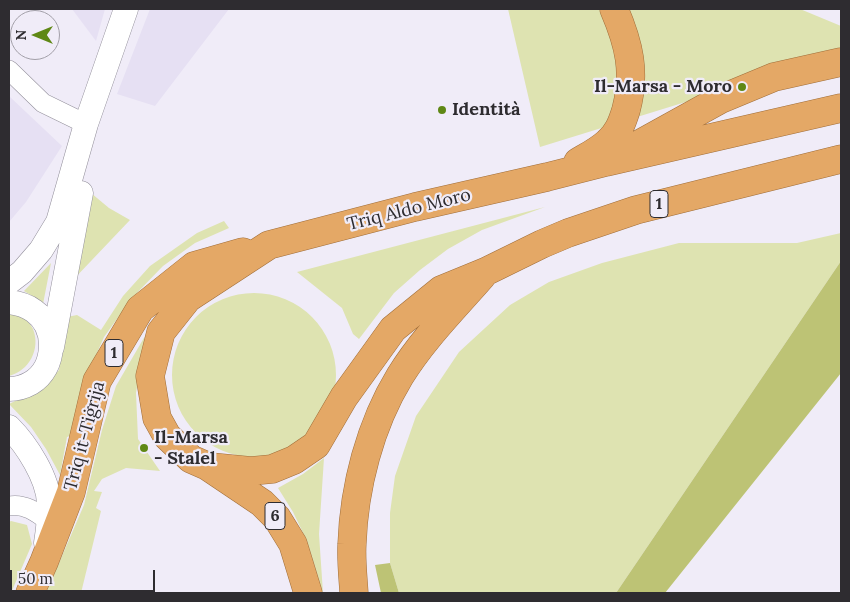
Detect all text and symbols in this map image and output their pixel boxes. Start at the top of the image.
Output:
north arrow [10,10,60,60]
text: N [12,30,30,40]
place label: Il-Marsa - Moro [594,76,732,98]
marker: Il-Marsa - Moro [736,81,748,93]
place label: Identità [452,99,520,121]
marker: Identità [436,104,448,116]
street label: Triq Aldo Moro [345,184,473,236]
road number: 1 [650,190,668,218]
road number: 1 [105,339,123,366]
street label: Triq it-Tiġrija [60,379,110,493]
place label: Il-Marsa - Stalel [154,427,228,469]
marker: Il-Marsa - Stalel [138,442,150,454]
road number: 6 [265,502,285,530]
scale bar [12,560,158,592]
text: 50 m [18,569,53,588]

